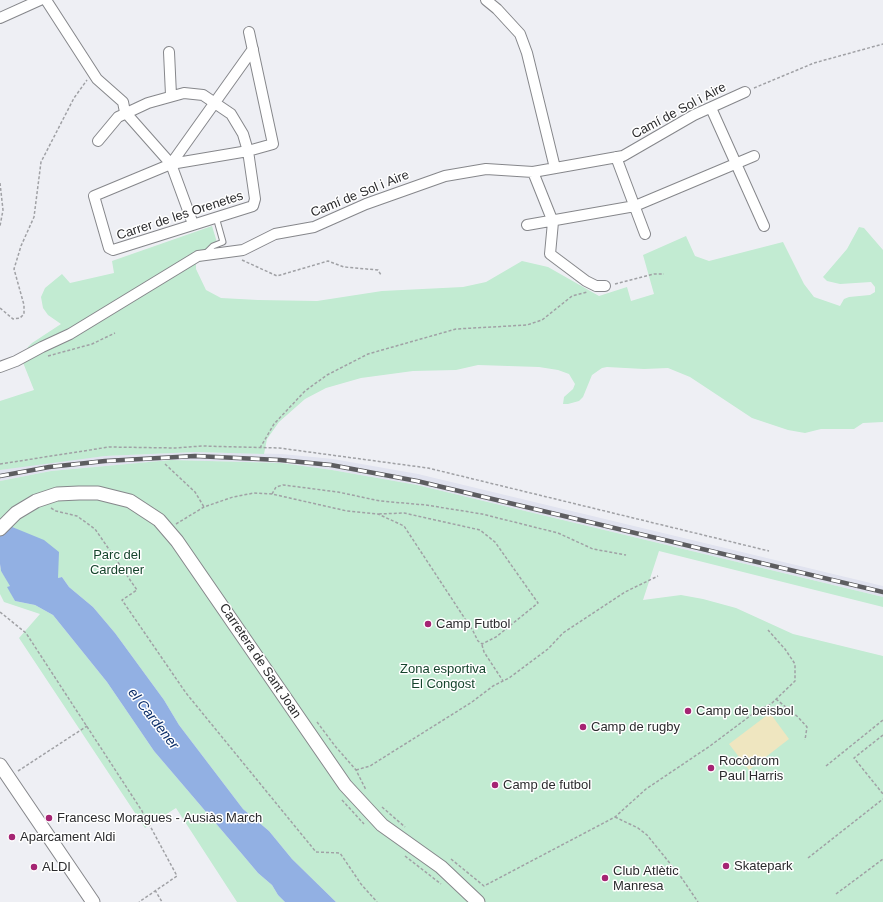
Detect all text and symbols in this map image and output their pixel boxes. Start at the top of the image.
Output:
street label: Camí de Sol i Aire [629,80,729,142]
street label: Camí de Sol i Aire [309,167,411,221]
street label: Carrer de les Orenetes [115,188,245,244]
park label: Parc del Cardener [90,547,144,578]
street label: Carretera de Sant Joan [216,601,304,721]
place label: Camp Futbol [436,616,510,632]
marker: Camp Futbol [423,619,433,629]
park label: Zona esportiva El Congost [400,661,486,692]
water label: el Cardener [124,685,182,753]
place label: Camp de beisbol [696,703,794,719]
marker: Camp de beisbol [683,706,693,716]
place label: Camp de rugby [591,719,680,735]
marker: Camp de rugby [578,722,588,732]
place label: Rocòdrom Paul Harris [719,753,783,784]
marker: Rocòdrom Paul Harris [706,763,716,773]
place label: Camp de futbol [503,777,591,793]
marker: Camp de futbol [490,780,500,790]
place label: Francesc Moragues - Ausiàs March [57,810,262,826]
marker: Francesc Moragues - Ausiàs March [44,813,54,823]
place label: Aparcament Aldi [20,829,115,845]
marker: Aparcament Aldi [7,832,17,842]
place label: Skatepark [734,858,793,874]
place label: ALDI [42,859,71,875]
marker: Skatepark [721,861,731,871]
marker: ALDI [29,862,39,872]
place label: Club Atlètic Manresa [613,863,679,894]
marker: Club Atlètic Manresa [600,873,610,883]

